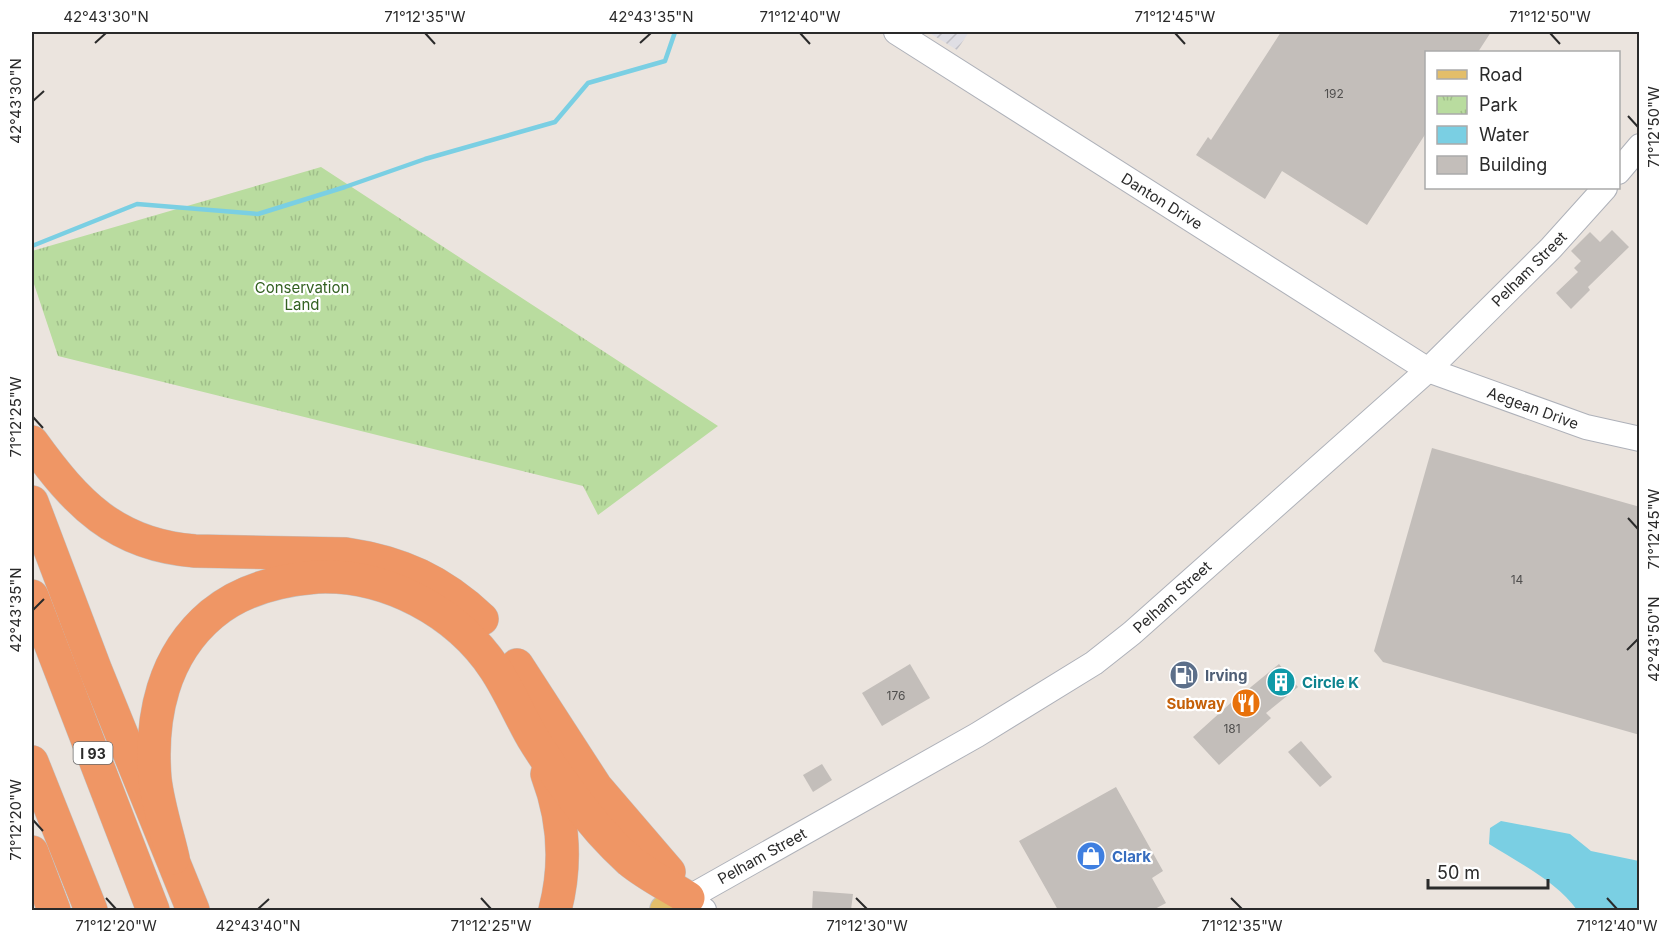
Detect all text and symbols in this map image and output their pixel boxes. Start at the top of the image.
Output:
text: 42°43'30"N [63,7,149,26]
text: 71°12'35"W [384,7,466,26]
text: 42°43'35"N [608,7,694,26]
text: 71°12'40"W [759,7,841,26]
text: 71°12'45"W [1135,7,1216,26]
text: 71°12'50"W [1509,7,1591,26]
legend [1425,51,1620,189]
text: 42°43'30"N [6,58,25,144]
text: Road [1479,64,1522,85]
house number: 192 [1324,86,1344,101]
text: 71°12'50"W [1644,86,1663,168]
text: Park [1479,94,1518,115]
text: Water [1479,124,1529,145]
text: Building [1479,154,1547,175]
street label: Danton Drive [1118,169,1206,233]
street label: Pelham Street [1487,227,1571,311]
park label: Conservation Land [255,278,349,314]
text: 71°12'25"W [6,376,25,458]
street label: Aegean Drive [1485,383,1581,433]
text: 71°12'45"W [1644,488,1663,569]
street label: Pelham Street [1129,557,1215,637]
text: 42°43'35"N [6,567,25,653]
house number: 14 [1511,572,1524,587]
text: 42°43'50"N [1644,596,1663,682]
fuel station icon: Irving [1168,659,1200,691]
place label: Irving [1205,666,1247,685]
building icon: Circle K [1265,666,1297,698]
place label: Circle K [1302,673,1359,692]
restaurant icon: Subway [1230,687,1262,719]
house number: 176 [887,688,905,703]
place label: Subway [1166,694,1225,713]
house number: 181 [1223,721,1241,736]
road number: I 93 [74,742,112,764]
text: 71°12'20"W [6,779,25,861]
street label: Pelham Street [714,824,810,888]
shop icon: Clark [1075,840,1107,872]
place label: Clark [1112,847,1151,866]
scale bar [1428,852,1548,890]
text: 50 m [1437,862,1480,883]
text: 71°12'20"W [75,916,157,935]
text: 42°43'40"N [216,916,300,935]
text: 71°12'25"W [450,916,532,935]
text: 71°12'30"W [826,916,908,935]
text: 71°12'35"W [1201,916,1283,935]
text: 71°12'40"W [1576,916,1658,935]

